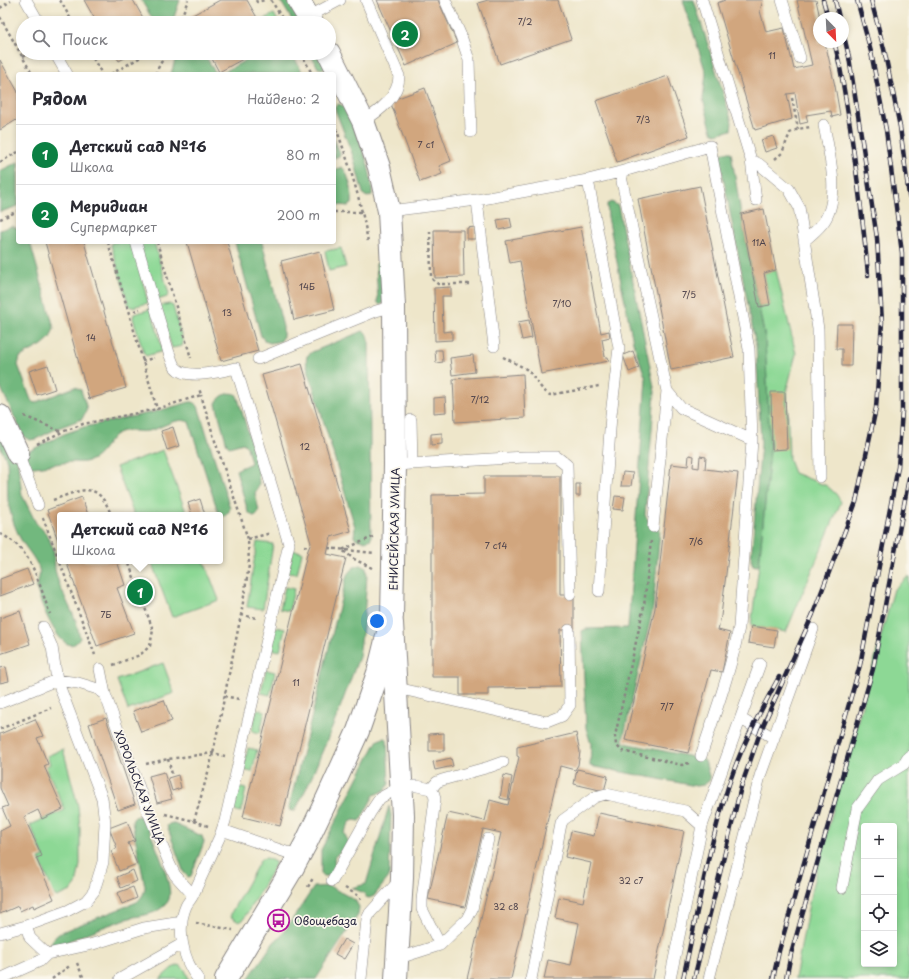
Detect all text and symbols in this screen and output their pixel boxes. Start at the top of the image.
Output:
north arrow [813,12,849,48]
house number: 7/2 [518,14,532,28]
search box [16,16,336,60]
pin: 2 [392,19,418,49]
icon: search [30,27,52,49]
text: Поиск [62,27,108,50]
house number: 11 [768,48,776,62]
text: Рядом [32,85,87,111]
text: Найдено: 2 [247,89,320,108]
house number: 7/3 [636,112,650,126]
text: Детский сад №16 [70,134,207,157]
house number: 7 с1 [418,137,434,151]
text: 1 [42,145,48,164]
text: 80 m [286,145,320,164]
text: Школа [70,157,114,176]
text: Меридиан [70,194,148,217]
text: 2 [40,205,50,224]
text: 200 m [277,205,320,224]
text: Супермаркет [70,217,157,236]
house number: 11А [752,235,766,249]
house number: 14Б [299,279,315,293]
house number: 7/5 [682,287,696,301]
house number: 7/10 [553,296,572,310]
house number: 13 [222,305,232,319]
house number: 14 [86,330,96,344]
house number: 7/12 [471,392,489,406]
house number: 12 [300,439,310,453]
street label: ЕНИСЕЙСКАЯ УЛИЦА [384,467,404,591]
popup [57,512,223,564]
text: Детский сад №16 [72,517,208,540]
house number: 7/6 [689,534,703,548]
house number: 7 с14 [485,538,507,552]
text: Школа [72,540,115,559]
pin: 1 [127,577,153,607]
house number: 7Б [101,607,112,621]
your location [367,611,387,631]
house number: 11 [292,675,300,689]
house number: 7/7 [660,699,674,713]
street label: ХОРОЛЬСКАЯ УЛИЦА [110,727,170,847]
map controls [861,823,897,967]
button: + [861,823,897,859]
button: − [861,859,897,895]
house number: 32 с7 [619,873,643,887]
button: locate [861,895,897,931]
house number: 32 с8 [493,899,519,913]
bus stop icon: Овощебаза [265,907,291,933]
place label: Овощебаза [294,912,357,929]
button: layers [861,931,897,967]

